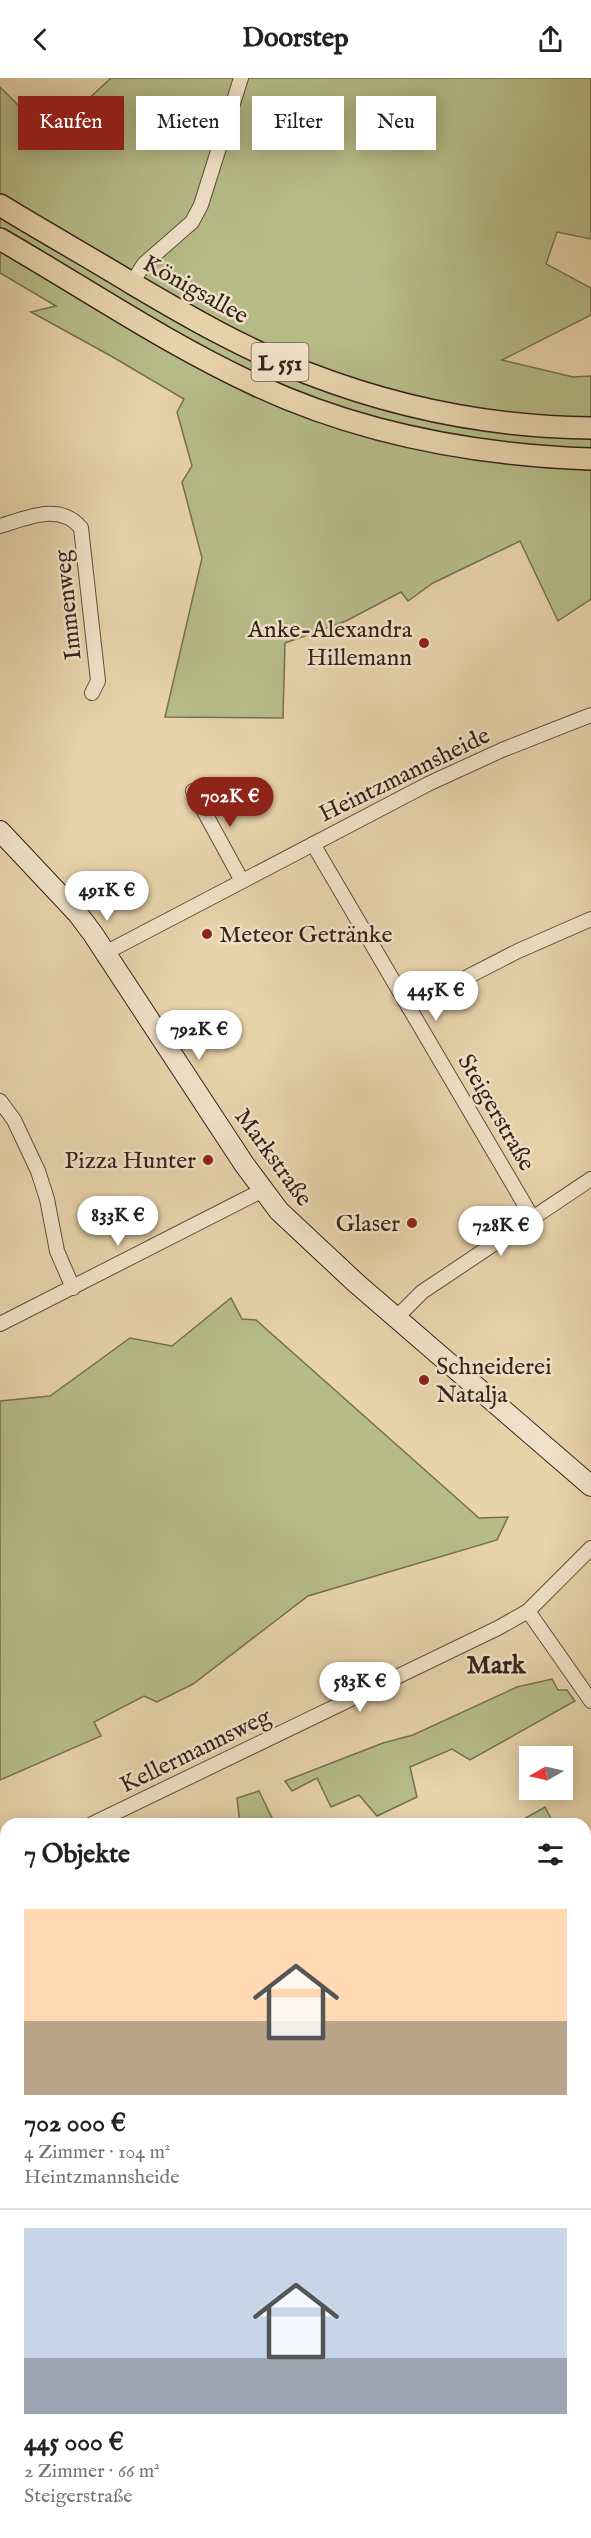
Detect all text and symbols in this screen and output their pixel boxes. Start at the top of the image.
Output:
text: Doorstep [242,22,349,56]
icon: back [24,23,57,56]
icon: share [534,23,567,56]
chip: Kaufen [18,96,124,150]
chip: Mieten [136,96,240,150]
chip: Filter [252,96,344,150]
chip: Neu [356,96,436,150]
street label: Königsallee [137,249,254,332]
road number: L 551 [252,343,308,381]
street label: Immenweg [47,547,90,661]
place label: Anke-Alexandra Hillemann [247,615,413,674]
marker: Anke-Alexandra Hillemann [417,636,431,650]
street label: Heintzmannsheide [314,721,495,830]
pin: 702K € [181,777,279,828]
text: 702K € [200,784,260,809]
pin: 491K € [58,871,156,922]
text: 491K € [79,878,135,903]
place label: Meteor Getränke [219,920,393,951]
marker: Meteor Getränke [200,927,214,941]
pin: 445K € [387,971,485,1022]
text: 445K € [407,978,465,1003]
pin: 792K € [150,1010,248,1061]
text: 792K € [170,1017,228,1042]
street label: Steigerstraße [450,1049,542,1177]
street label: Markstraße [227,1103,319,1213]
place label: Pizza Hunter [64,1146,196,1177]
marker: Pizza Hunter [201,1153,215,1167]
pin: 833K € [69,1196,167,1247]
text: 833K € [91,1203,145,1228]
pin: 728K € [452,1206,550,1257]
place label: Glaser [336,1209,400,1240]
text: 728K € [472,1213,530,1238]
marker: Glaser [405,1216,419,1230]
place label: Schneiderei Natalja [436,1352,552,1411]
marker: Schneiderei Natalja [417,1373,431,1387]
district label: Mark [466,1649,527,1682]
pin: 583K € [311,1662,409,1713]
text: 583K € [333,1669,387,1694]
street label: Kellermannsweg [115,1701,277,1801]
north arrow [519,1746,573,1800]
map controls [519,1746,573,1800]
text: 7 Objekte [24,1838,130,1871]
icon: filters [534,1838,567,1871]
icon: home [242,1948,350,2056]
text: 702 000 € [24,2107,126,2140]
text: 4 Zimmer · 104 m² [24,2140,170,2165]
text: Heintzmannsheide [24,2165,179,2190]
icon: home [242,2267,350,2375]
text: 445 000 € [24,2426,124,2459]
text: 2 Zimmer · 66 m² [24,2459,160,2484]
text: Steigerstraße [24,2484,132,2509]

